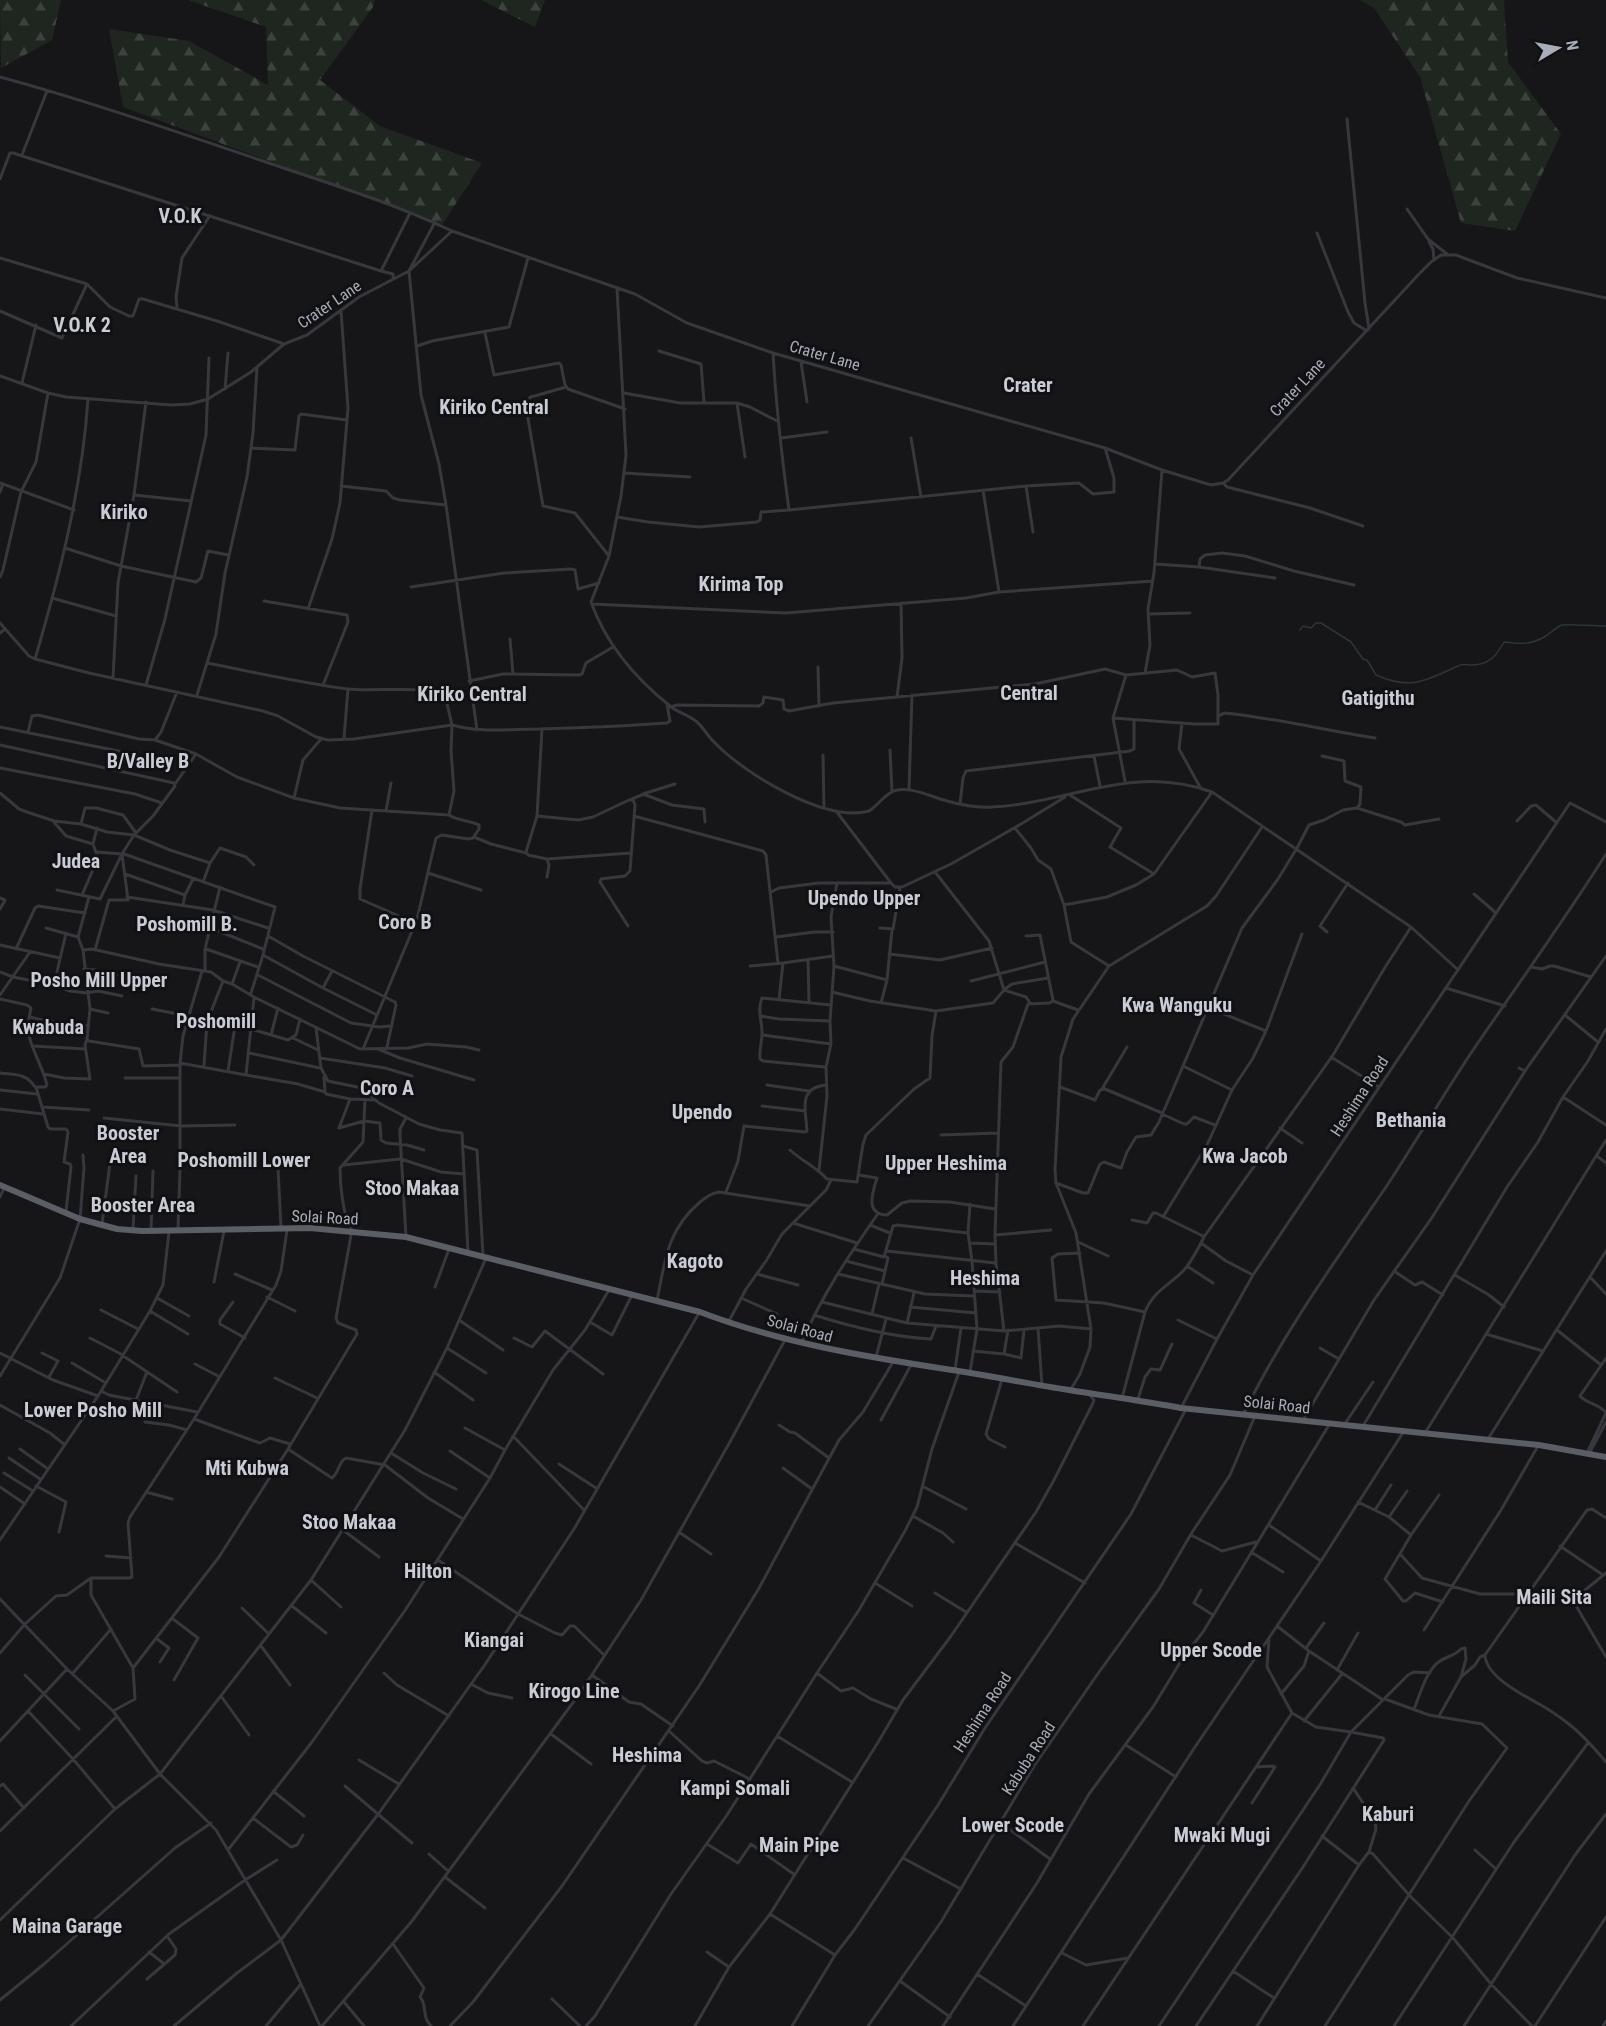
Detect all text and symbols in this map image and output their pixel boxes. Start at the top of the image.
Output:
north arrow [1528,18,1588,78]
text: N [1562,39,1582,52]
district label: V.O.K [158,204,202,228]
street label: Crater Lane [294,276,365,333]
district label: V.O.K 2 [53,313,111,337]
street label: Crater Lane [787,336,862,375]
street label: Crater Lane [1266,354,1329,420]
district label: Crater [1003,373,1053,397]
district label: Kiriko Central [439,395,549,419]
district label: Kiriko [100,500,148,524]
district label: Kirima Top [699,572,783,596]
district label: Central [1000,681,1058,705]
district label: Kiriko Central [417,682,527,706]
district label: Gatigithu [1341,686,1415,710]
district label: B/Valley B [107,749,189,773]
district label: Judea [52,849,100,873]
district label: Upendo Upper [808,886,921,910]
district label: Coro B [378,910,432,934]
district label: Poshomill B. [136,912,238,936]
district label: Posho Mill Upper [31,968,168,992]
district label: Kwa Wanguku [1122,993,1232,1017]
district label: Poshomill [176,1009,256,1033]
district label: Kwabuda [12,1015,84,1039]
street label: Heshima Road [1327,1053,1392,1140]
district label: Coro A [360,1076,414,1100]
district label: Upendo [672,1100,732,1124]
district label: Bethania [1376,1108,1446,1132]
district label: Booster Area [97,1121,160,1168]
district label: Kwa Jacob [1202,1144,1288,1168]
district label: Poshomill Lower [177,1148,311,1172]
district label: Upper Heshima [885,1151,1007,1175]
district label: Stoo Makaa [365,1176,459,1200]
district label: Booster Area [91,1193,195,1217]
street label: Solai Road [291,1206,359,1229]
district label: Kagoto [667,1249,723,1273]
district label: Heshima [950,1266,1020,1290]
street label: Solai Road [765,1311,835,1346]
street label: Solai Road [1243,1392,1311,1417]
district label: Lower Posho Mill [24,1398,162,1422]
district label: Mti Kubwa [205,1456,289,1480]
district label: Stoo Makaa [302,1510,396,1534]
district label: Hilton [404,1559,452,1583]
district label: Maili Sita [1516,1585,1592,1609]
district label: Kiangai [464,1628,524,1652]
district label: Upper Scode [1160,1638,1262,1662]
street label: Heshima Road [950,1669,1015,1756]
district label: Kirogo Line [529,1679,619,1703]
street label: Kabuba Road [998,1718,1059,1798]
district label: Heshima [612,1743,682,1767]
district label: Kampi Somali [680,1776,790,1800]
district label: Kaburi [1362,1802,1414,1826]
district label: Lower Scode [962,1813,1064,1837]
district label: Mwaki Mugi [1174,1823,1270,1847]
district label: Main Pipe [759,1833,839,1857]
district label: Maina Garage [12,1914,122,1938]

